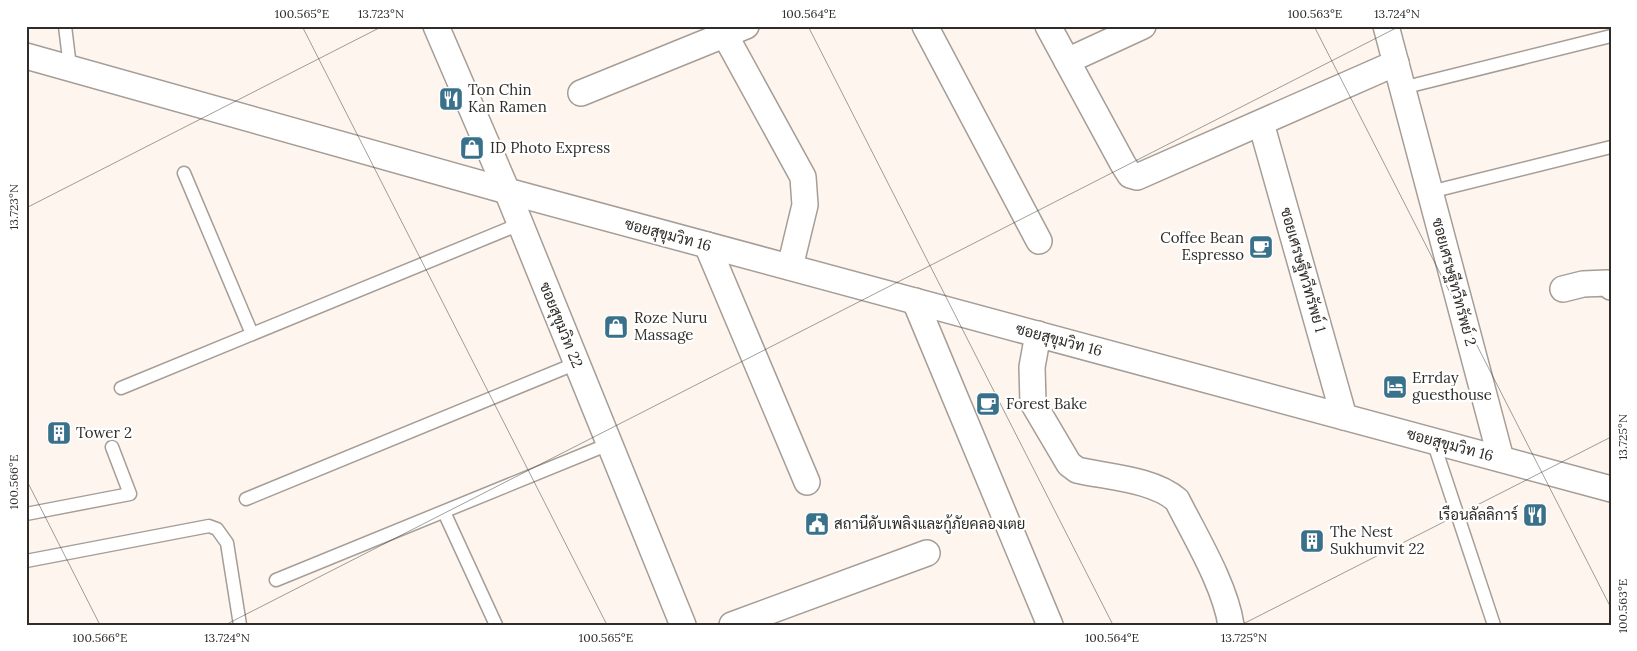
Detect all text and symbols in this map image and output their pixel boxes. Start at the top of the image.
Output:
text: 100.565°E [275,6,329,21]
text: 13.723°N [358,6,404,21]
text: 100.564°E [782,6,836,21]
text: 100.563°E [1288,6,1342,21]
text: 13.724°N [1374,6,1420,21]
place label: Ton Chin Kan Ramen [468,80,547,116]
restaurant icon: Ton Chin Kan Ramen [438,86,464,112]
shop icon: ID Photo Express [459,135,485,161]
place label: ID Photo Express [490,138,610,157]
text: 13.723°N [6,184,21,230]
street label: ซอยเศรษฐีทวีทรัพย์ 1 [1276,205,1330,335]
street label: ซอยสุขุมวิท 16 [622,214,714,257]
street label: ซอยเศรษฐีทวีทรัพย์ 2 [1427,216,1481,348]
place label: Coffee Bean Espresso [1160,228,1244,264]
cafe icon: Coffee Bean Espresso [1248,234,1274,260]
street label: ซอยสุขุมวิท 22 [534,279,587,371]
place label: Roze Nuru Massage [634,308,708,344]
shop icon: Roze Nuru Massage [603,314,629,340]
street label: ซอยสุขุมวิท 16 [1013,319,1105,362]
place label: Errday guesthouse [1412,368,1492,404]
hotel icon: Errday guesthouse [1382,374,1408,400]
cafe icon: Forest Bake [975,391,1001,417]
place label: Forest Bake [1006,394,1087,413]
text: 13.725°N [1615,414,1630,460]
building icon: Tower 2 [46,420,72,446]
place label: Tower 2 [76,423,132,442]
street label: ซอยสุขุมวิท 16 [1404,424,1496,467]
text: 100.566°E [6,455,21,509]
restaurant icon: เรือนลัลลิการ์ [1522,502,1548,528]
place label: เรือนลัลลิการ์ [1438,505,1518,524]
public building icon: สถานีดับเพลิงและกู้ภัยคลองเตย [804,511,830,537]
place label: สถานีดับเพลิงและกู้ภัยคลองเตย [834,514,1025,534]
place label: The Nest Sukhumvit 22 [1330,522,1425,558]
building icon: The Nest Sukhumvit 22 [1299,528,1325,554]
text: 100.563°E [1615,579,1630,633]
text: 100.566°E [73,630,127,645]
text: 13.724°N [204,630,250,645]
text: 100.565°E [579,630,633,645]
text: 100.564°E [1085,630,1139,645]
text: 13.725°N [1221,630,1267,645]

